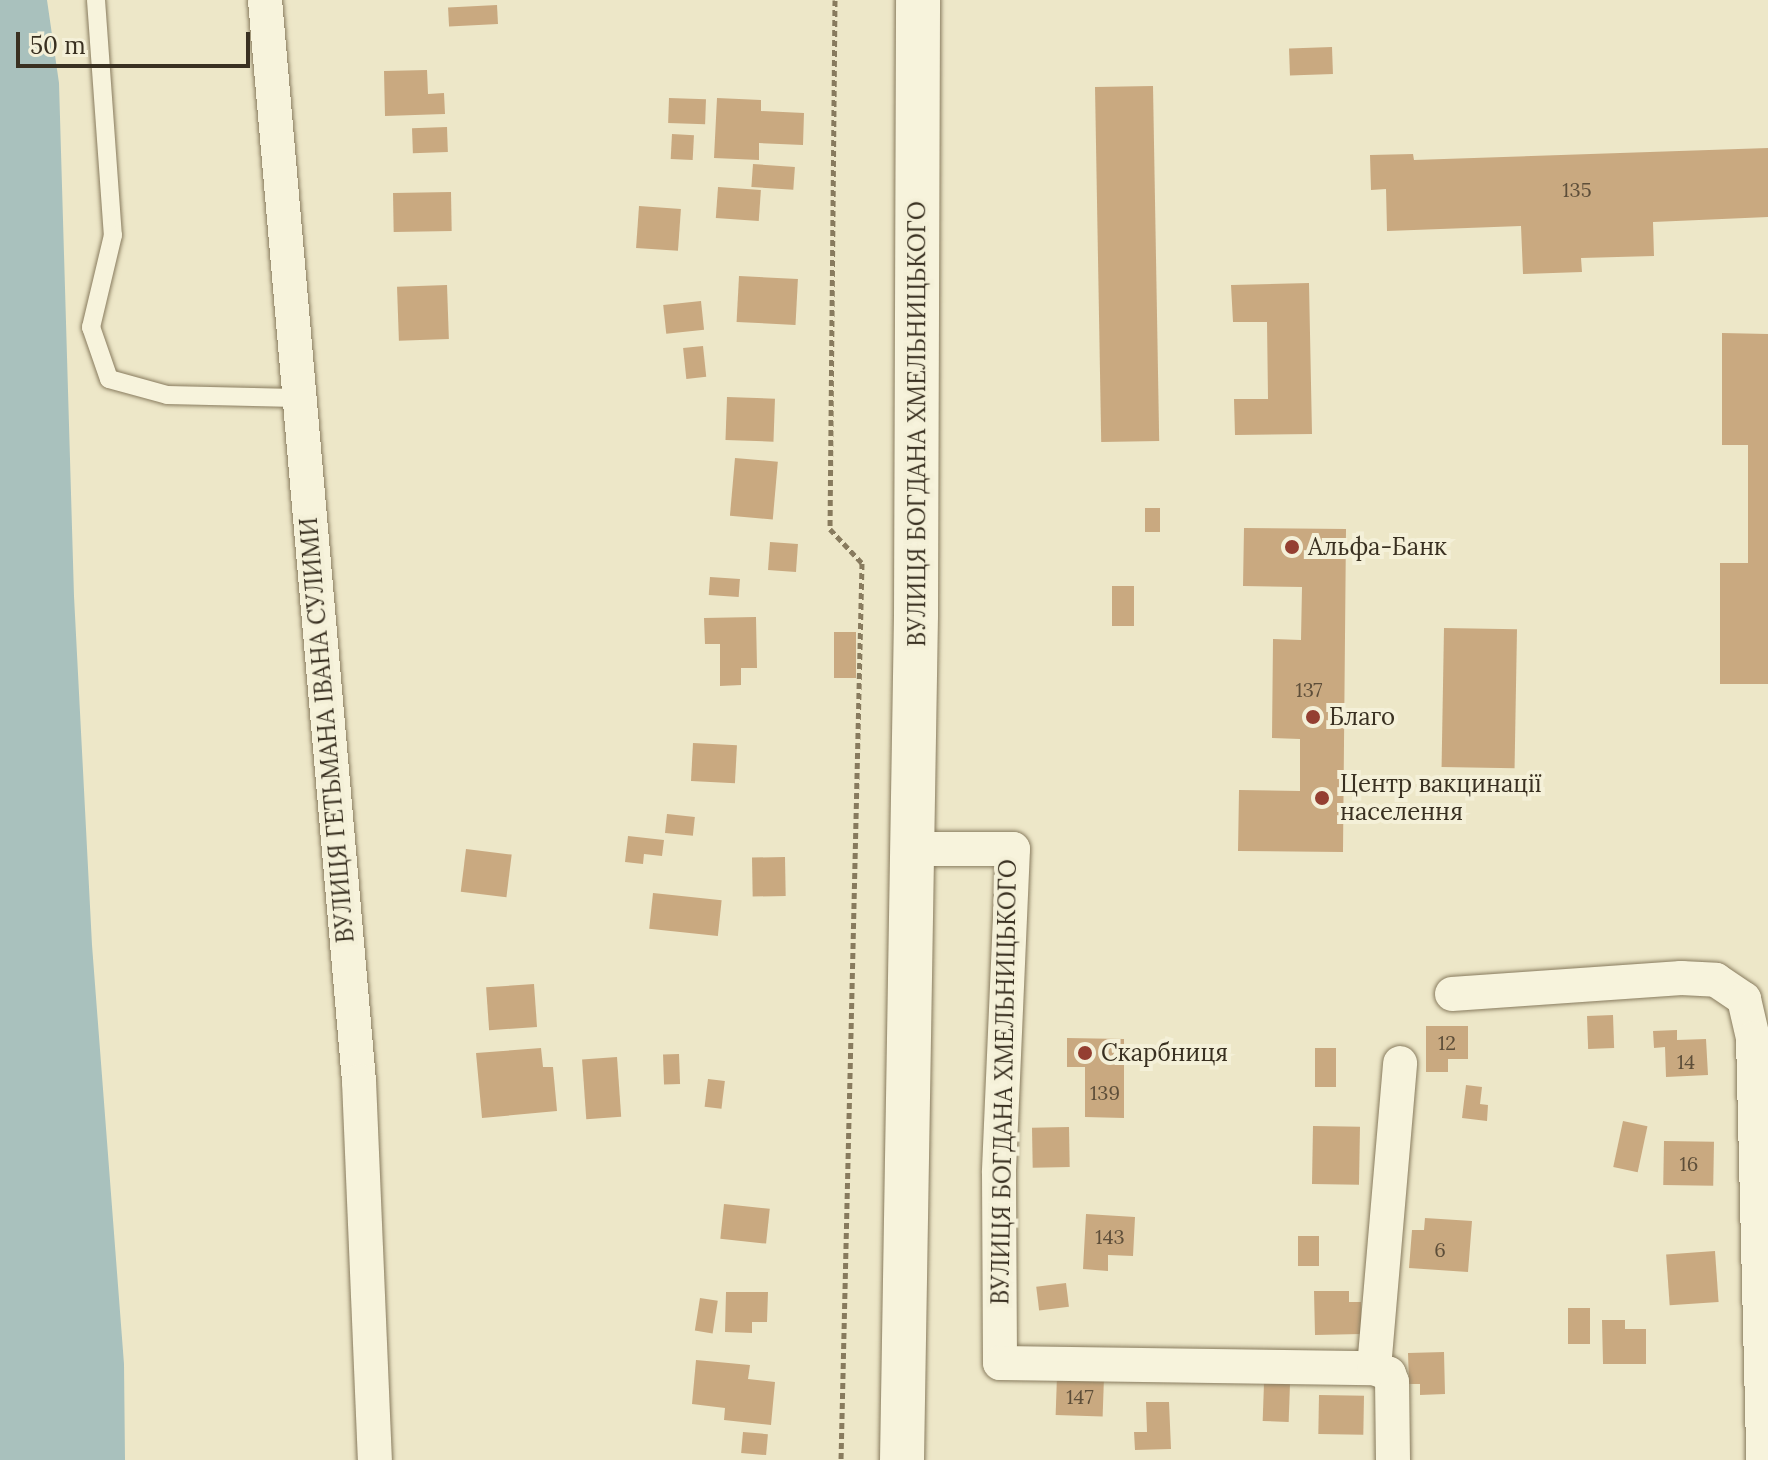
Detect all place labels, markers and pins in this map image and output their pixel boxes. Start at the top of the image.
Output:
place label: Альфа-Банк [1308,533,1447,561]
marker: Альфа-Банк [1283,538,1301,556]
place label: Благо [1329,703,1395,731]
marker: Благо [1304,708,1322,726]
place label: Центр вакцинації населення [1340,770,1542,826]
marker: Центр вакцинації населення [1311,787,1333,809]
place label: Скарбниця [1101,1039,1228,1067]
marker: Скарбниця [1076,1044,1094,1062]

